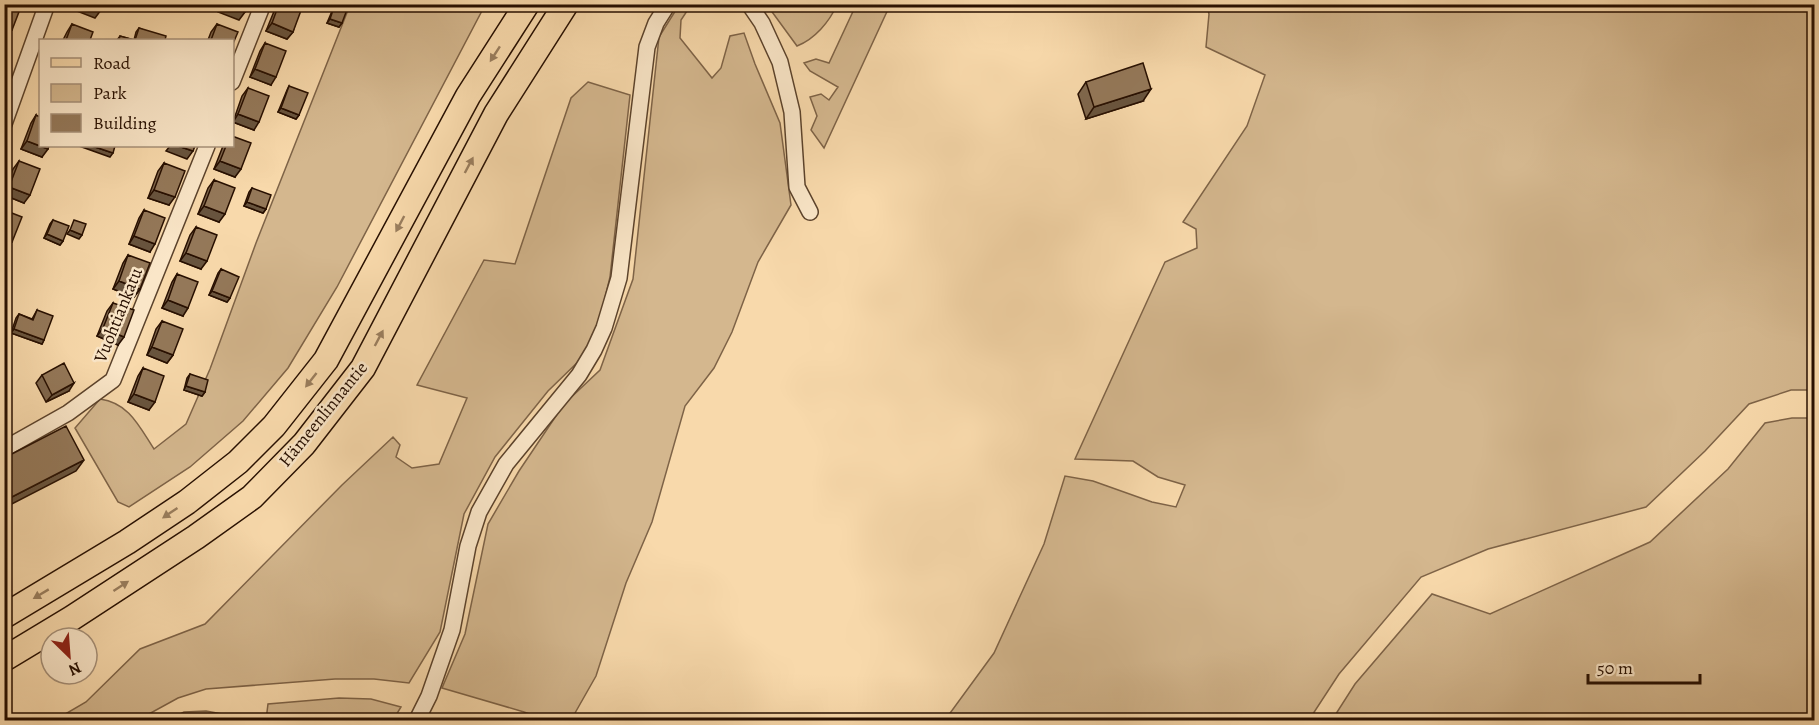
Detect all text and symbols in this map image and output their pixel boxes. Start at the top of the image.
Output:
legend [39,39,234,147]
one-way arrow [490,46,501,62]
text: Road [93,51,131,75]
text: Park [93,81,127,105]
text: Building [93,111,157,135]
one-way arrow [464,156,474,173]
one-way arrow [395,216,405,233]
street label: Vuohtiankatu [88,264,148,367]
one-way arrow [373,329,383,347]
street label: Hämeenlinnantie [273,356,373,472]
one-way arrow [304,372,317,388]
one-way arrow [162,508,178,519]
one-way arrow [112,581,129,592]
one-way arrow [33,589,49,600]
north arrow [39,626,99,686]
scale bar [1588,647,1700,685]
text: N [65,656,85,681]
text: 50 m [1597,656,1633,680]

